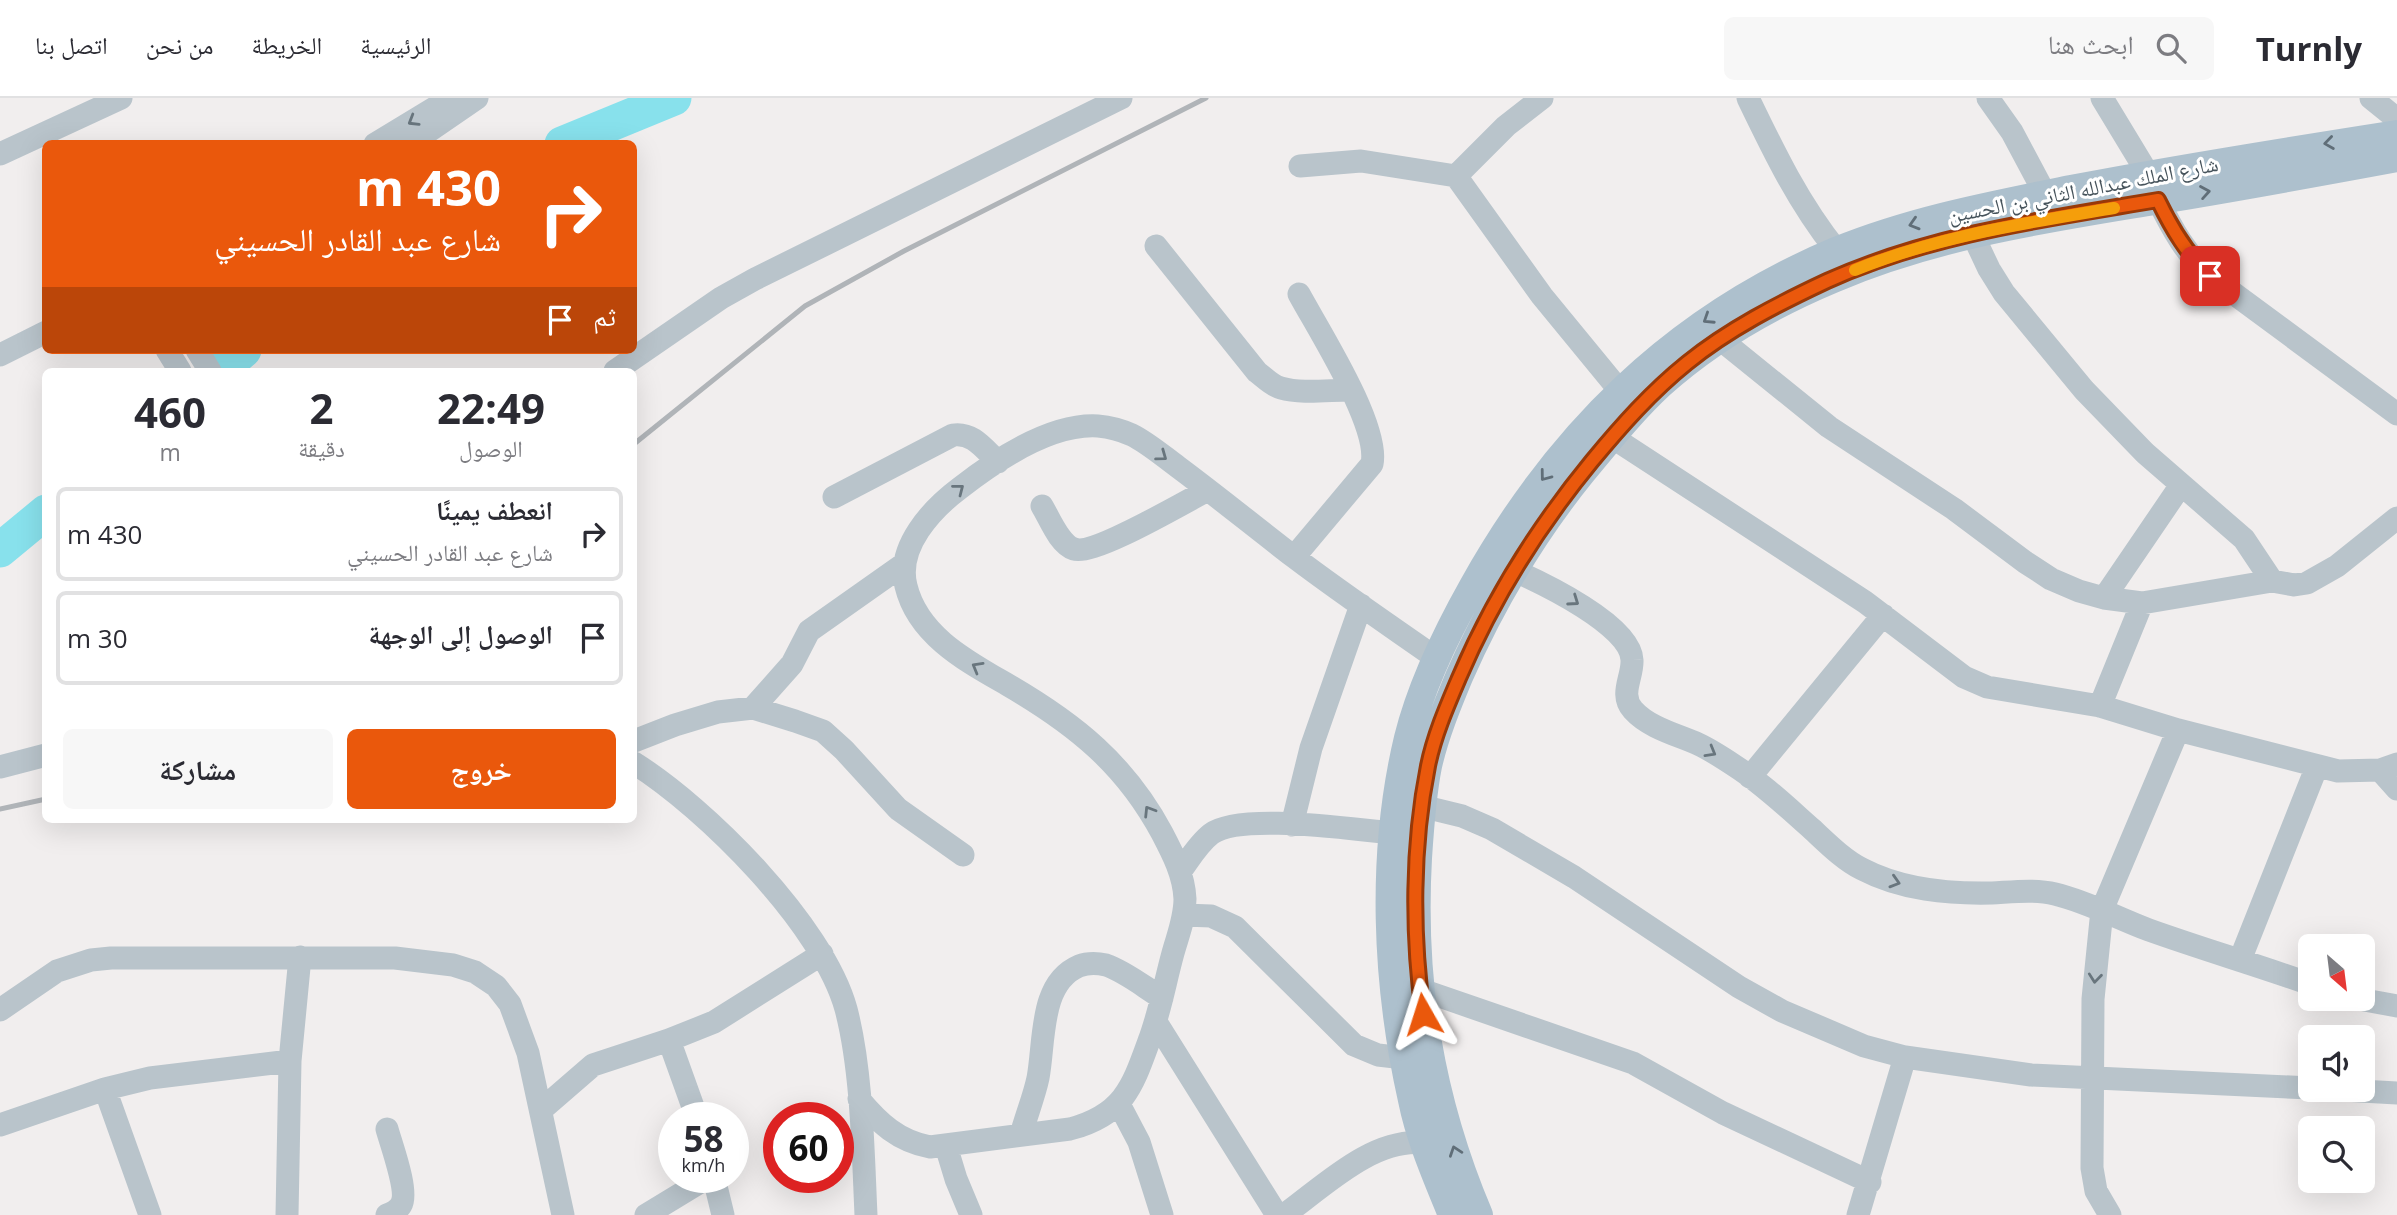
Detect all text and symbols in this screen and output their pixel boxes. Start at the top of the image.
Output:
search box [1724,17,2214,80]
text: ابحث هنا [2048,26,2134,62]
text: Turnly [2256,26,2362,71]
text: اتصل بنا [35,28,108,61]
text: من نحن [146,28,214,61]
text: الخريطة [252,28,322,61]
text: الرئيسية [360,28,431,61]
icon: search [2152,29,2190,67]
one-way arrow [407,112,420,125]
one-way arrow [2324,136,2335,151]
street label: شارع الملك عبدالله الثاني بن الحسين [1946,149,2221,232]
text: 430 m [356,154,501,220]
icon: right [525,168,616,259]
one-way arrow [2199,185,2211,200]
one-way arrow [1908,216,1921,230]
text: شارع عبد القادر الحسيني [214,217,501,260]
pin [2180,246,2240,306]
icon: arrive [2191,257,2229,295]
text: ثم [593,298,616,334]
icon: arrive [541,301,579,339]
one-way arrow [1703,311,1716,324]
text: 2 [310,379,334,436]
text: 22:49 [437,379,545,436]
text: 460 [134,383,206,440]
text: دقيقة [298,432,345,464]
text: الوصول [459,432,523,464]
text: m [159,436,181,468]
one-way arrow [1154,447,1167,460]
one-way arrow [1540,468,1553,481]
one-way arrow [951,485,964,497]
text: انعطف يمينًا [436,492,553,528]
icon: right [574,515,612,553]
text: 430 m [67,516,142,552]
text: شارع عبد القادر الحسيني [347,536,553,568]
one-way arrow [1566,593,1579,605]
text: الوصول إلى الوجهة [369,616,553,652]
icon: arrive [574,619,612,657]
text: 30 m [67,620,128,656]
one-way arrow [972,662,984,675]
button: مشاركة [63,729,333,809]
button: خروج [347,729,616,809]
one-way arrow [1704,743,1717,756]
one-way arrow [1144,806,1157,819]
one-way arrow [1889,874,1901,888]
north arrow [2298,934,2375,1012]
map controls [2298,934,2375,1193]
one-way arrow [2087,972,2102,984]
position arrow [1386,977,1460,1051]
button: sound [2298,1025,2375,1102]
speed limit sign: 60 [763,1102,854,1193]
text: 58 [683,1115,724,1162]
button: search [2298,1116,2375,1193]
one-way arrow [1449,1146,1463,1158]
text: km/h [682,1153,725,1177]

